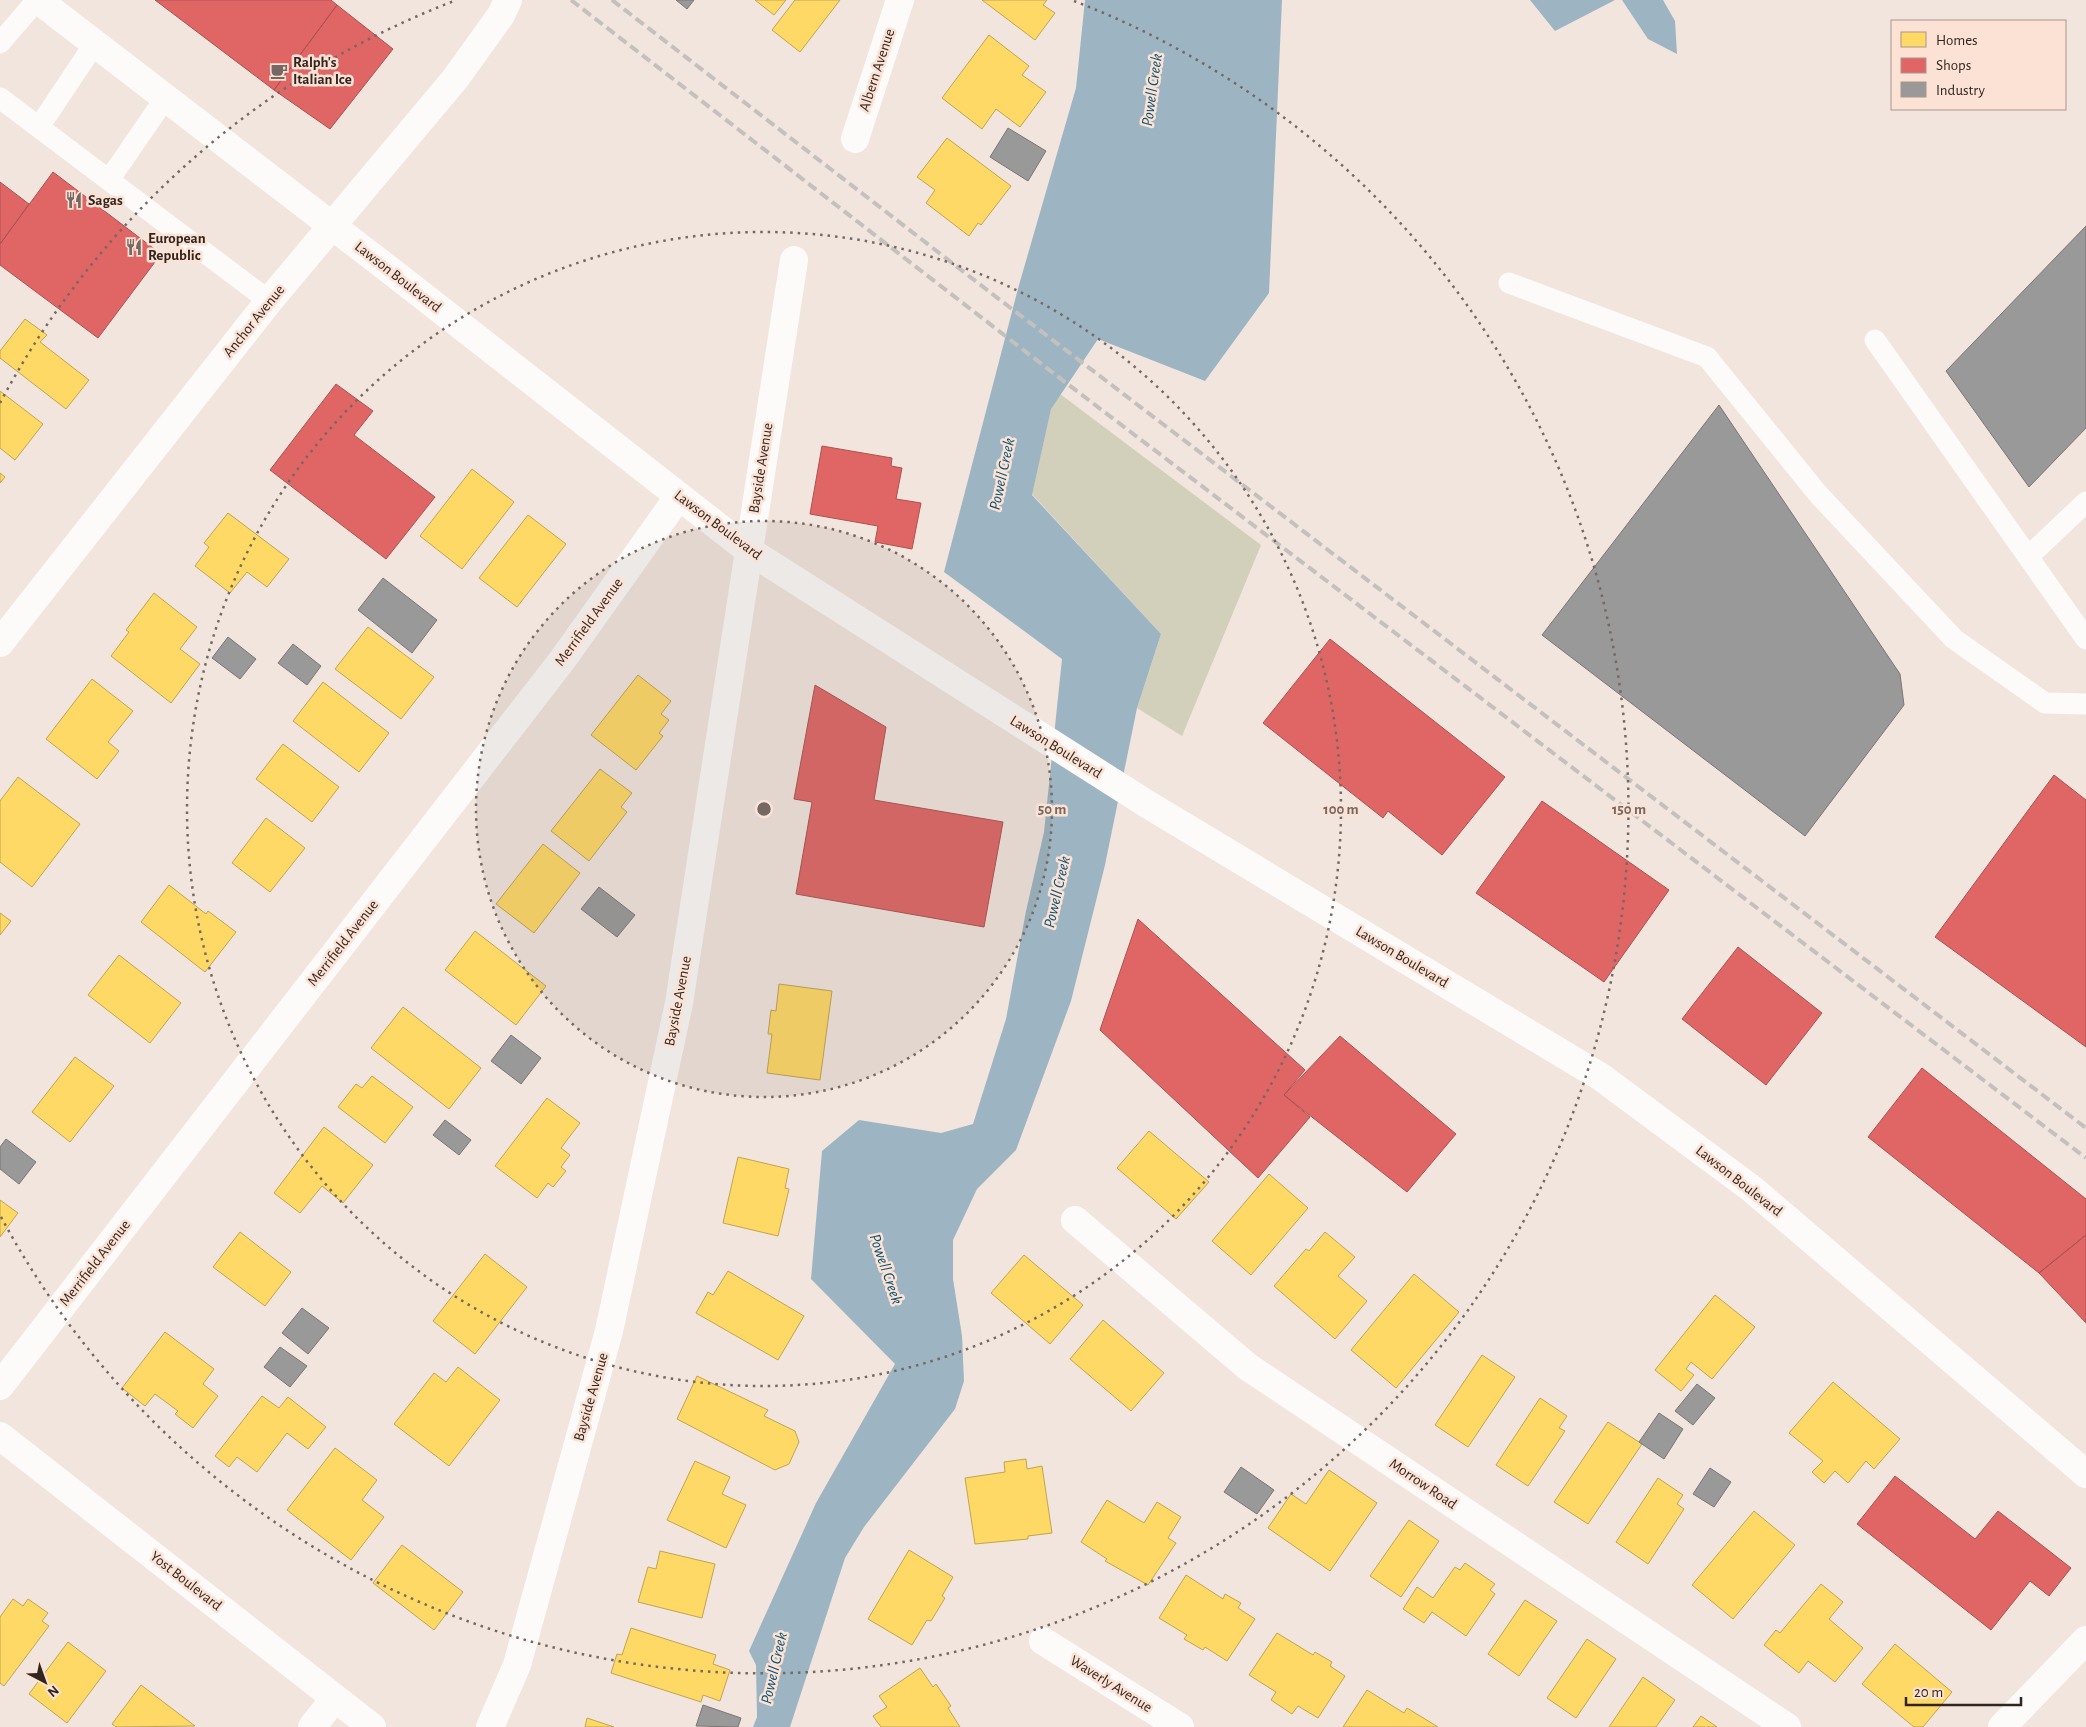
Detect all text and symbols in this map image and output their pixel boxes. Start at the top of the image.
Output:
legend [1891,20,2066,110]
street label: Albern Avenue [857,27,897,113]
text: Homes [1936,33,1978,48]
water label: Powell Creek [1139,53,1165,127]
place label: Ralph's Italian Ice [293,55,352,87]
text: Shops [1936,58,1971,73]
cafe icon: Ralph's Italian Ice [269,61,289,81]
text: Industry [1936,83,1985,98]
restaurant icon: Sagas [64,190,84,210]
place label: Sagas [88,193,123,208]
place label: European Republic [148,231,206,263]
restaurant icon: European Republic [124,237,144,257]
street label: Lawson Boulevard [352,239,444,315]
street label: Anchor Avenue [220,282,288,360]
street label: Bayside Avenue [746,422,776,514]
water label: Powell Creek [987,437,1017,511]
street label: Lawson Boulevard [672,487,765,563]
street label: Merrifield Avenue [552,575,626,669]
street label: Lawson Boulevard [1007,713,1105,781]
centre of rings [755,800,773,818]
text: 50 m [1038,802,1066,817]
text: 100 m [1323,802,1359,817]
text: 150 m [1612,802,1646,817]
water label: Powell Creek [1041,855,1073,929]
street label: Merrifield Avenue [305,897,381,989]
street label: Lawson Boulevard [1353,924,1451,991]
street label: Bayside Avenue [662,955,694,1047]
street label: Lawson Boulevard [1693,1143,1785,1219]
street label: Merrifield Avenue [57,1217,133,1309]
water label: Powell Creek [867,1232,905,1306]
street label: Bayside Avenue [571,1351,611,1443]
street label: Morrow Road [1386,1456,1460,1512]
street label: Yost Boulevard [147,1549,225,1614]
water label: Powell Creek [758,1631,790,1705]
street label: Waverly Avenue [1067,1653,1155,1715]
north arrow [20,1657,70,1707]
scale bar [1906,1674,2021,1706]
text: N [45,1683,61,1700]
text: 20 m [1914,1685,1943,1700]

